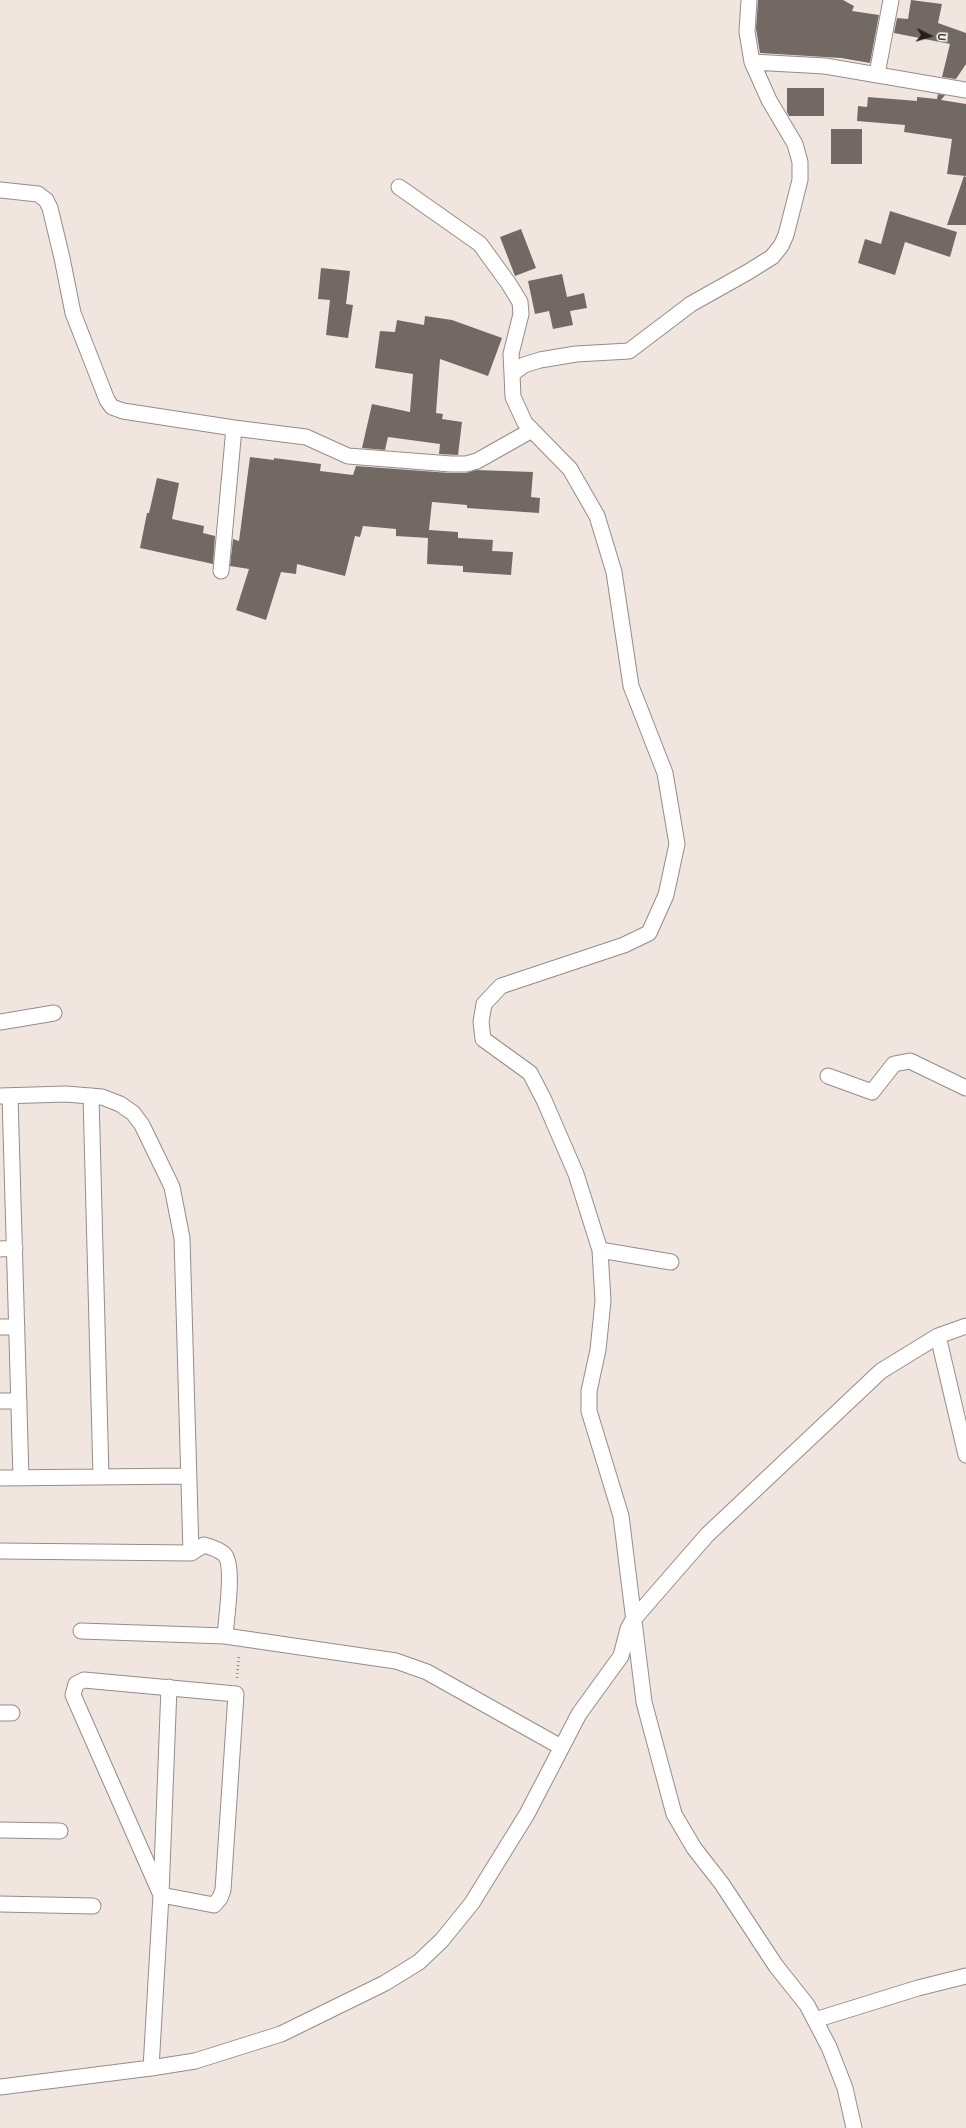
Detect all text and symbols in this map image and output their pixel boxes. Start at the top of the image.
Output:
north arrow [910,16,950,56]
text: U [935,33,949,41]

